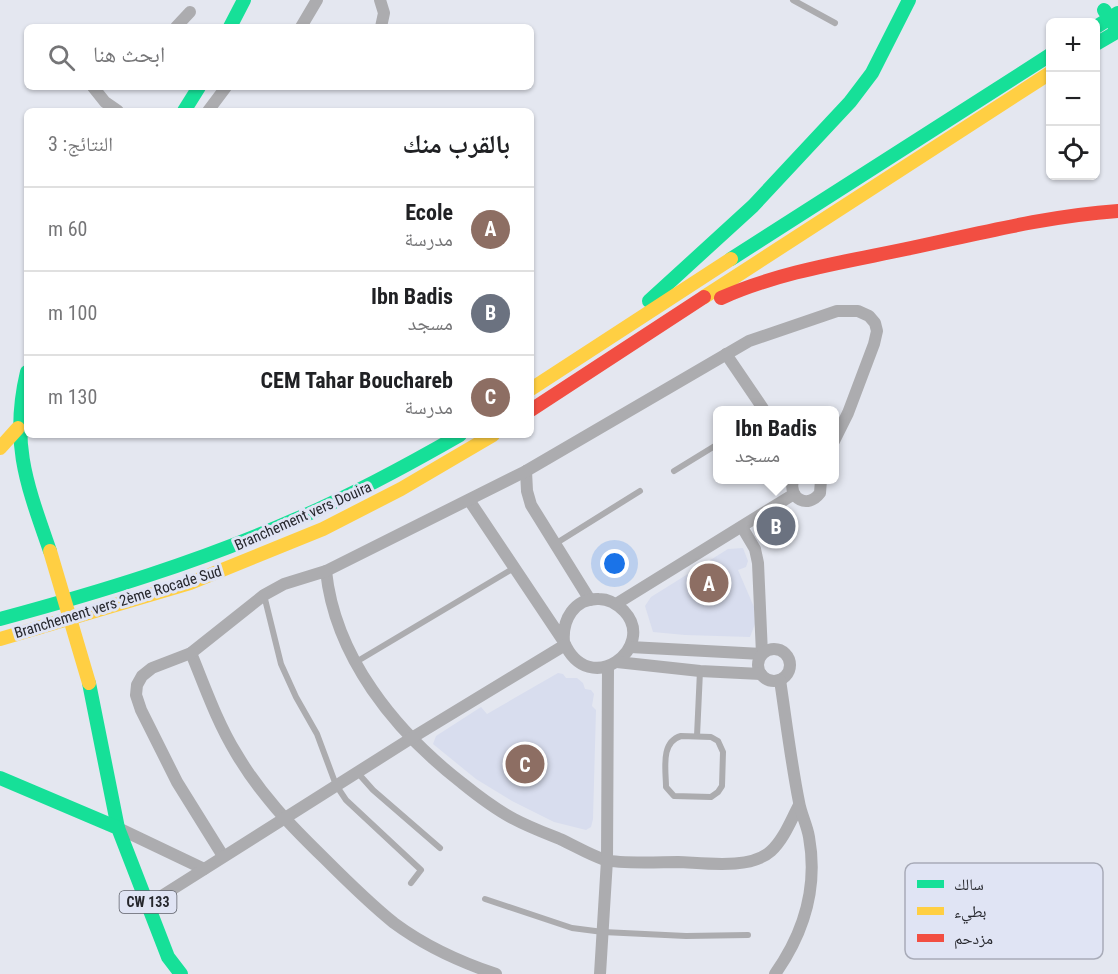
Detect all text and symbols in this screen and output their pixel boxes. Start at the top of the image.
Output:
map controls [1046,18,1100,180]
button: + [1046,18,1100,72]
search box [24,24,534,90]
icon: search [45,41,78,74]
text: ابحث هنا [93,42,165,67]
button: − [1046,72,1100,126]
button: locate [1046,126,1100,180]
text: بالقرب منك [403,129,510,159]
text: النتائج: 3 [48,132,113,156]
text: Ecole [405,200,453,225]
text: 60 m [48,217,87,241]
text: A [485,217,496,241]
text: مدرسة [404,227,453,251]
text: Ibn Badis [371,284,453,309]
text: 100 m [48,301,97,325]
text: B [485,301,496,325]
text: مسجد [408,311,453,335]
text: CEM Tahar Bouchareb [261,368,453,393]
text: 130 m [48,385,97,409]
text: C [485,385,496,409]
text: مدرسة [404,395,453,419]
popup [713,406,839,484]
text: Ibn Badis [735,416,817,441]
text: مسجد [735,443,780,467]
street label: Branchement vers Douira [232,478,374,554]
pin: B [756,504,796,548]
your location [600,549,629,578]
pin: A [690,560,728,606]
street label: Branchement vers 2ème Rocade Sud [12,562,224,642]
pin: C [506,742,544,786]
legend [905,863,1103,959]
text: سالك [954,875,984,894]
road number: CW 133 [120,891,176,913]
text: بطيء [954,902,986,924]
text: مزدحم [954,929,993,949]

